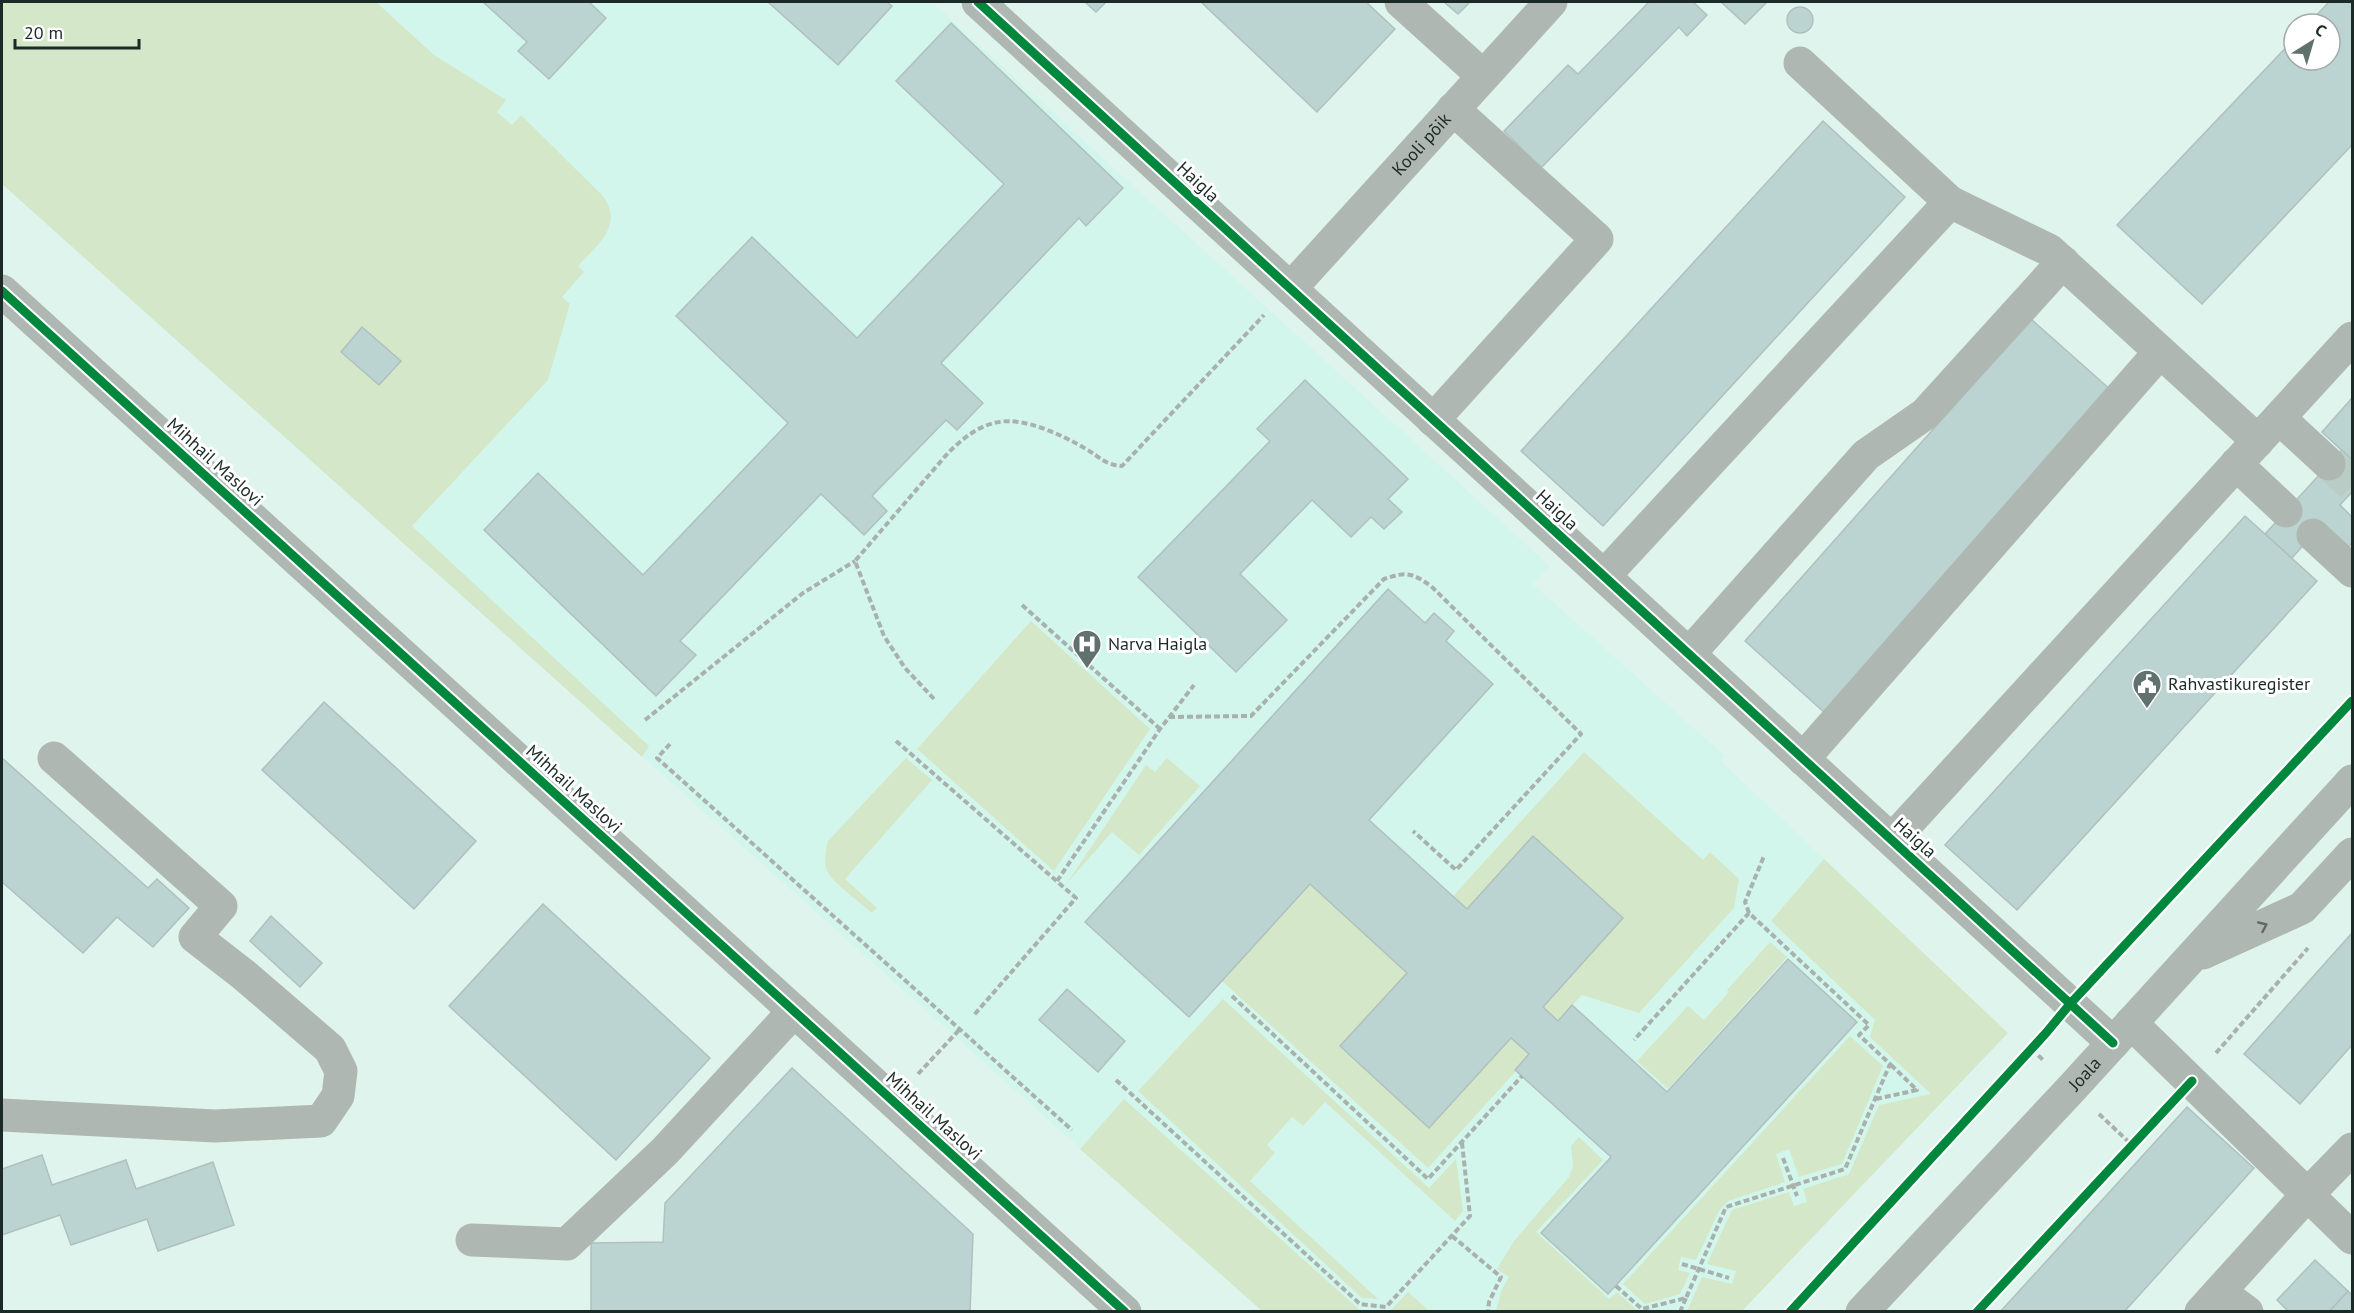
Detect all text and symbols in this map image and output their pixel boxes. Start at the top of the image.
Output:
scale bar [15,12,140,50]
north arrow [2282,12,2342,72]
text: С [2311,19,2331,41]
text: 20 m [24,21,63,44]
street label: Kooli põik [1387,108,1456,180]
street label: Haigla [1172,156,1224,207]
street label: Mihhail Maslovi [162,412,268,511]
street label: Haigla [1531,484,1583,535]
hospital icon: Narva Haigla [1071,628,1103,670]
place label: Narva Haigla [1108,632,1207,655]
public building icon: Rahvastikuregister [2131,668,2163,710]
place label: Rahvastikuregister [2168,672,2310,695]
street label: Mihhail Maslovi [521,739,627,838]
street label: Haigla [1889,812,1941,863]
one-way arrow [2256,921,2267,933]
street label: Joala [2062,1052,2106,1096]
street label: Mihhail Maslovi [881,1066,987,1165]

